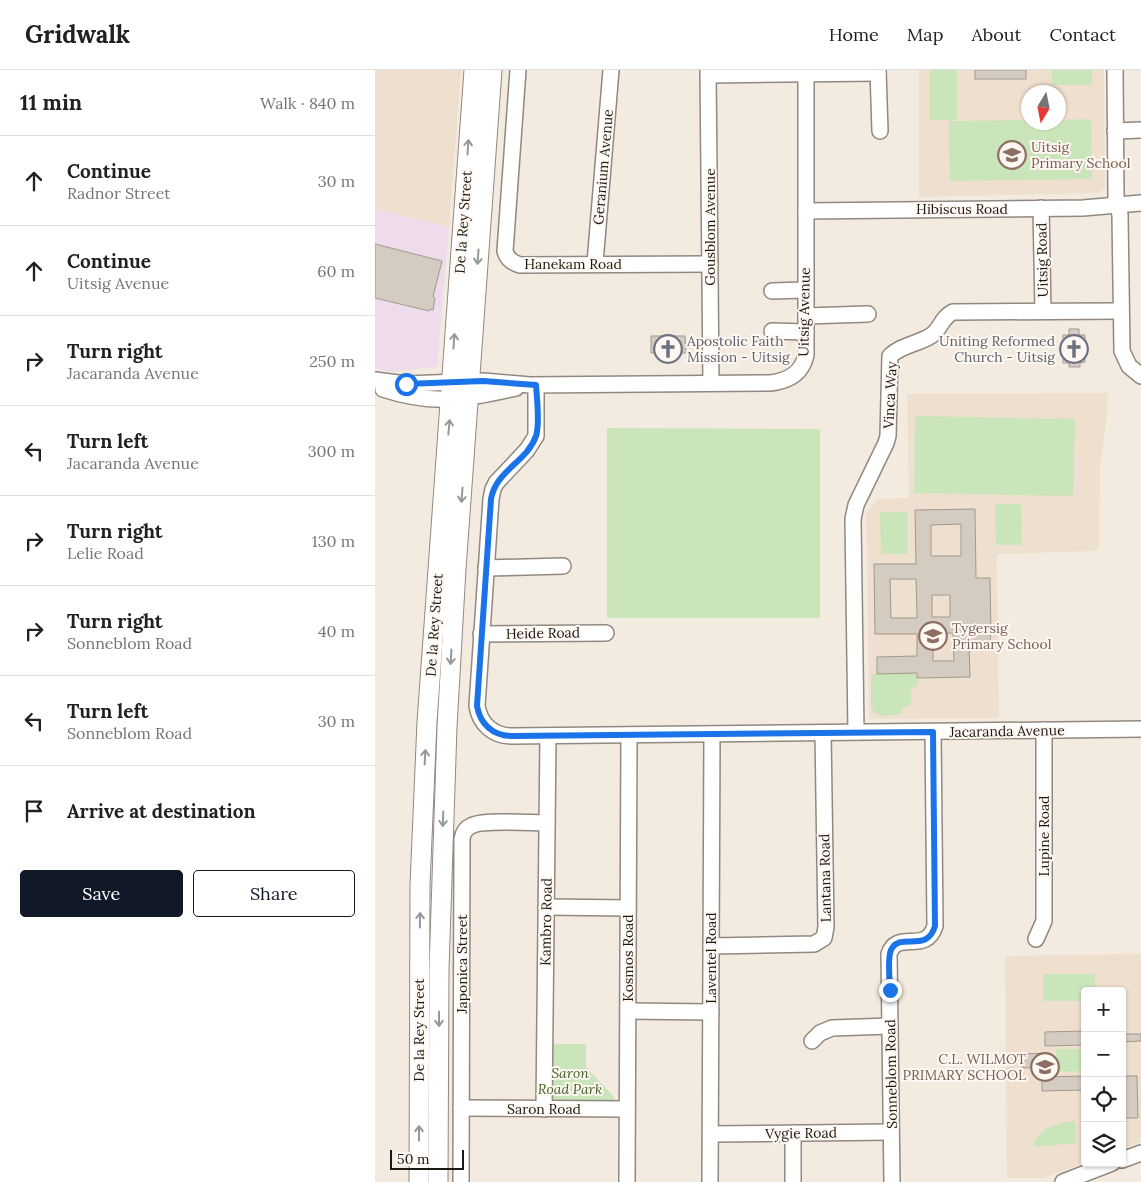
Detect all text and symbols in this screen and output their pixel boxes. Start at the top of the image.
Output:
text: Gridwalk [25,19,130,50]
text: Home [829,23,879,46]
text: Map [907,23,943,46]
text: About [971,23,1021,46]
text: Contact [1049,23,1116,46]
north arrow [1021,85,1066,130]
text: 11 min [20,89,82,116]
text: Walk · 840 m [260,93,355,113]
street label: Geranium Avenue [589,108,617,226]
place label: Uitsig Primary School [1031,138,1131,172]
one-way arrow [464,139,473,155]
school or university icon: Uitsig Primary School [997,140,1027,170]
text: Continue [67,159,151,183]
icon: ahead [20,167,48,195]
street label: Gousblom Avenue [701,168,719,286]
street label: De la Rey Street [450,169,476,274]
text: 30 m [318,171,355,191]
text: Radnor Street [67,183,170,203]
street label: Hibiscus Road [916,200,1008,218]
street label: Uitsig Road [1032,223,1052,297]
text: Continue [67,249,151,273]
one-way arrow [473,249,483,265]
street label: Hanekam Road [524,255,622,273]
icon: ahead [20,257,48,285]
text: 60 m [317,261,355,281]
street label: Uitsig Avenue [794,267,814,357]
text: Uitsig Avenue [67,273,169,293]
place label: Apostolic Faith Mission - Uitsig [686,332,790,366]
place label: Uniting Reformed Church - Uitsig [939,332,1055,366]
one-way arrow [450,333,459,349]
church icon: Apostolic Faith Mission - Uitsig [653,334,683,364]
church icon: Uniting Reformed Church - Uitsig [1059,334,1089,364]
text: Turn right [67,339,163,363]
icon: right [20,347,48,375]
text: 250 m [309,351,355,371]
street label: Vinca Way [879,360,901,430]
text: Jacaranda Avenue [67,363,199,383]
route start [395,373,418,396]
one-way arrow [444,419,454,435]
text: Turn left [67,429,148,453]
icon: left [20,437,48,465]
text: 300 m [308,441,355,461]
text: Jacaranda Avenue [67,453,199,473]
one-way arrow [457,487,466,503]
text: Turn right [67,519,163,543]
icon: right [20,527,48,555]
text: 130 m [312,531,355,551]
text: Lelie Road [67,543,144,563]
street label: De la Rey Street [421,572,447,677]
text: Turn right [67,609,163,633]
icon: right [20,617,48,645]
place label: Tygersig Primary School [952,619,1052,653]
text: 40 m [318,621,355,641]
school or university icon: Tygersig Primary School [918,621,948,651]
street label: Heide Road [506,623,580,643]
text: Sonneblom Road [67,633,192,653]
one-way arrow [446,649,455,665]
text: Turn left [67,699,148,723]
icon: left [20,707,48,735]
text: 30 m [318,711,355,731]
street label: Jacaranda Avenue [948,721,1065,741]
text: Sonneblom Road [67,723,192,743]
one-way arrow [421,749,430,765]
street label: Lupine Road [1035,796,1053,877]
icon: arrive [20,797,48,825]
text: Arrive at destination [67,799,256,823]
one-way arrow [439,811,448,827]
street label: Lantana Road [815,834,835,922]
button: Save [20,870,183,917]
button: Share [193,870,355,917]
street label: Kambro Road [536,878,556,966]
one-way arrow [415,912,425,928]
street label: Laventel Road [702,912,720,1004]
street label: Japonica Street [453,914,471,1015]
street label: Kosmos Road [619,914,637,1002]
street label: De la Rey Street [410,978,428,1082]
route end [879,979,902,1002]
map controls [1081,987,1126,1167]
button: + [1081,987,1126,1032]
one-way arrow [434,1010,444,1026]
street label: Sonneblom Road [881,1019,901,1129]
button: − [1081,1032,1126,1077]
place label: C.L. WILMOT PRIMARY SCHOOL [903,1050,1026,1084]
school or university icon: C.L. WILMOT PRIMARY SCHOOL [1030,1052,1060,1082]
park label: Saron Road Park [538,1064,602,1098]
button: locate [1081,1077,1126,1122]
street label: Saron Road [507,1100,581,1118]
button: layers [1081,1122,1126,1167]
street label: Vygie Road [764,1123,837,1143]
one-way arrow [414,1126,424,1142]
scale bar [390,1147,464,1170]
text: 50 m [397,1150,430,1168]

